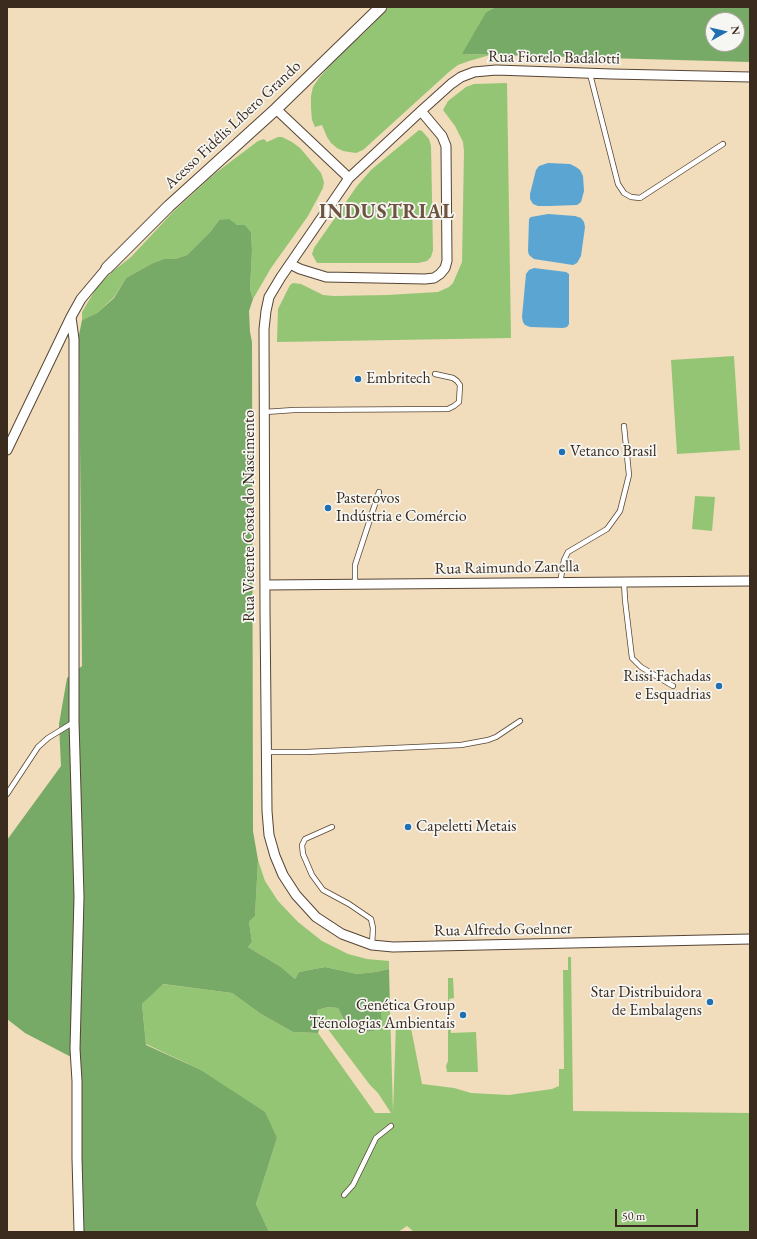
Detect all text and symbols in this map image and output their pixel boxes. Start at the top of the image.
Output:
north arrow [705,12,745,52]
text: N [728,25,743,36]
street label: Rua Fiorelo Badalotti [488,47,620,69]
street label: Acesso Fidélis Líbero Grando [161,57,305,193]
district label: INDUSTRIAL [319,201,455,225]
place label: Embritech [366,369,431,389]
marker: Embritech [353,374,363,384]
street label: Rua Vicente Costa do Nascimento [240,410,260,622]
place label: Vetanco Brasil [570,442,657,462]
marker: Vetanco Brasil [557,447,567,457]
place label: Pasterovos Indústria e Comércio [336,489,467,527]
marker: Pasterovos Indústria e Comércio [323,503,333,513]
street label: Rua Raimundo Zanella [435,557,579,579]
place label: Rissi Fachadas e Esquadrias [623,667,711,705]
marker: Rissi Fachadas e Esquadrias [714,681,724,691]
place label: Capeletti Metais [416,817,516,837]
marker: Capeletti Metais [403,822,413,832]
street label: Rua Alfredo Goelnner [434,919,572,941]
place label: Star Distribuidora de Embalagens [591,983,702,1021]
place label: Genética Group Técnologias Ambientais [309,996,455,1034]
marker: Star Distribuidora de Embalagens [705,997,715,1007]
marker: Genética Group Técnologias Ambientais [458,1010,468,1020]
scale bar [617,1201,700,1227]
text: 50 m [622,1208,645,1224]

